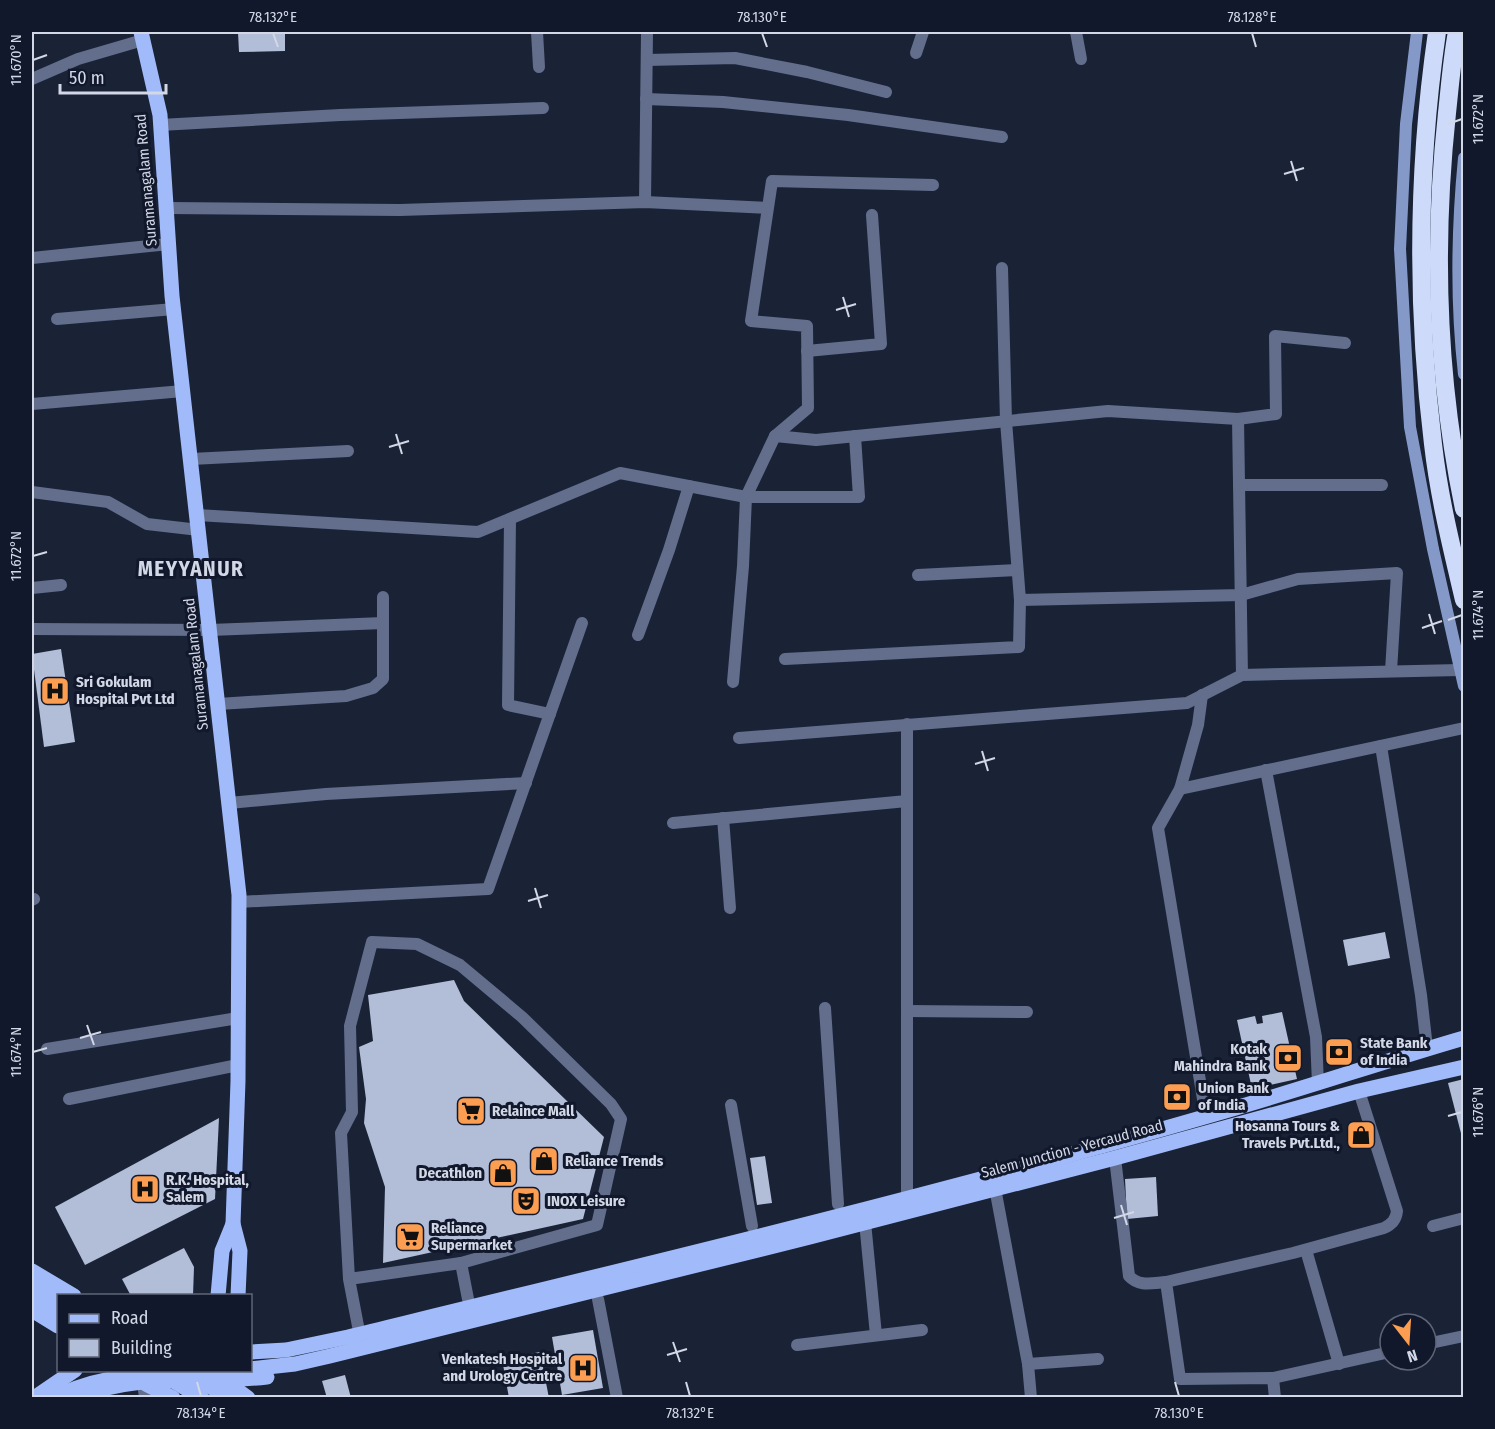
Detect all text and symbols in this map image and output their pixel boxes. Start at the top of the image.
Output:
text: 78.132°E [249,8,297,26]
text: 78.130°E [737,8,787,26]
text: 78.128°E [1227,8,1277,26]
text: 11.670°N [7,34,25,86]
scale bar [60,57,166,95]
text: 50 m [69,67,105,89]
text: 11.672°N [1469,94,1487,144]
street label: Suramanagalam Road [131,113,161,247]
text: 11.672°N [7,531,25,581]
district label: MEYYANUR [138,556,244,582]
text: 11.674°N [1469,590,1487,640]
street label: Suramanagalam Road [180,597,212,731]
place label: Sri Gokulam Hospital Pvt Ltd [76,673,175,708]
hospital icon: Sri Gokulam Hospital Pvt Ltd [39,675,71,707]
text: 11.674°N [7,1027,25,1077]
place label: State Bank of India [1360,1034,1428,1069]
bank icon: State Bank of India [1323,1036,1355,1068]
place label: Kotak Mahindra Bank [1174,1040,1267,1075]
bank icon: Kotak Mahindra Bank [1272,1042,1304,1074]
place label: Union Bank of India [1198,1079,1269,1114]
bank icon: Union Bank of India [1161,1081,1193,1113]
text: 11.676°N [1469,1087,1487,1137]
supermarket icon: Relaince Mall [455,1095,487,1127]
place label: Relaince Mall [492,1102,575,1120]
street label: Salem Junction - Yercaud Road [979,1116,1165,1182]
place label: Hosanna Tours & Travels Pvt.Ltd., [1235,1117,1341,1152]
shop icon: Hosanna Tours & Travels Pvt.Ltd., [1345,1119,1377,1151]
shop icon: Reliance Trends [528,1145,560,1177]
place label: Reliance Trends [565,1152,664,1170]
shop icon: Decathlon [487,1157,519,1189]
place label: Decathlon [419,1164,482,1182]
place label: R.K. Hospital, Salem [166,1171,249,1206]
hospital icon: R.K. Hospital, Salem [129,1173,161,1205]
theatre icon: INOX Leisure [510,1185,542,1217]
place label: INOX Leisure [547,1192,626,1210]
place label: Reliance Supermarket [431,1219,513,1254]
supermarket icon: Reliance Supermarket [394,1221,426,1253]
legend [57,1294,252,1372]
text: Road [111,1307,148,1329]
north arrow [1378,1312,1438,1372]
text: Building [111,1337,172,1359]
text: N [1405,1345,1420,1366]
place label: Venkatesh Hospital and Urology Centre [441,1350,563,1385]
hospital icon: Venkatesh Hospital and Urology Centre [567,1352,599,1384]
text: 78.134°E [177,1404,225,1422]
text: 78.132°E [666,1404,714,1422]
text: 78.130°E [1154,1404,1204,1422]

